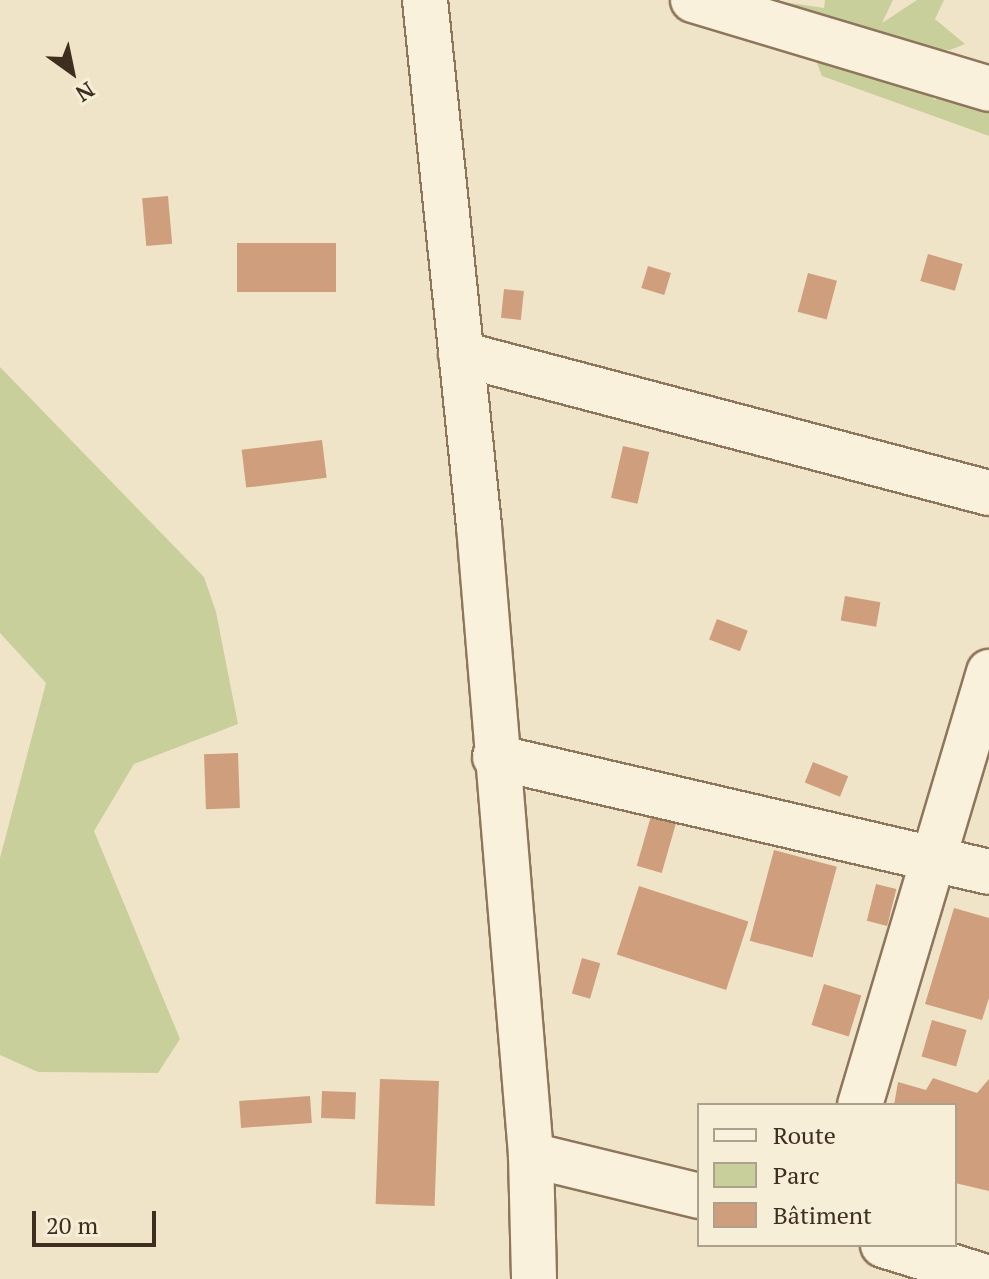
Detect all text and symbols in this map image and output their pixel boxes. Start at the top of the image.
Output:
north arrow [32,32,112,112]
text: N [70,76,100,109]
legend [697,1103,957,1247]
text: Route [773,1119,836,1151]
text: Parc [773,1159,820,1191]
scale bar [36,1195,160,1245]
text: Bâtiment [773,1199,872,1231]
text: 20 m [46,1209,98,1241]

